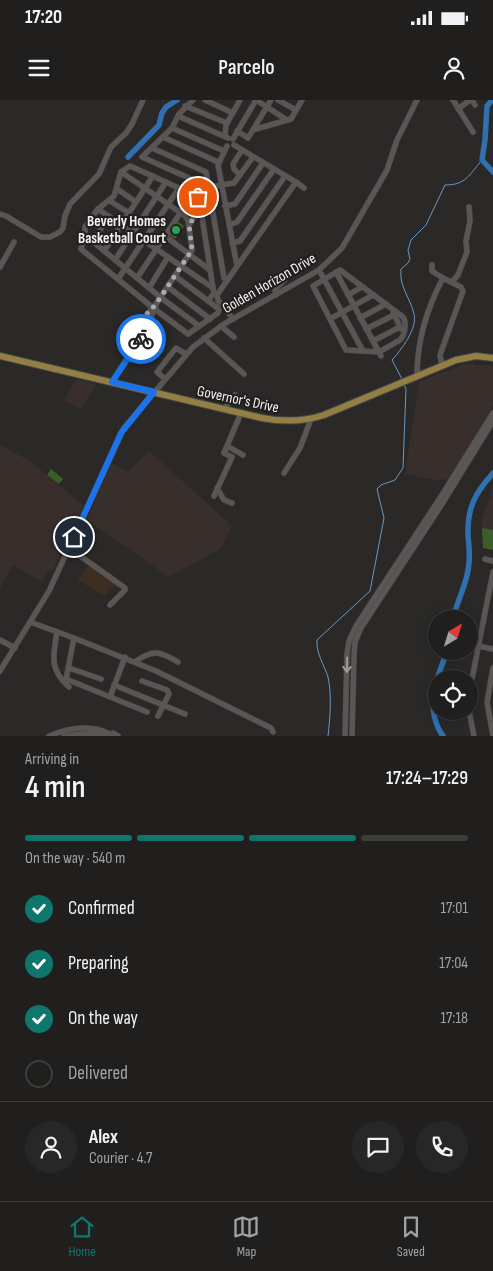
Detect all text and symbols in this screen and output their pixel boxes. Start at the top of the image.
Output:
text: 17:20 [25,6,62,29]
icon: menu [25,54,53,82]
text: Parcelo [218,54,275,81]
icon: person [440,54,468,82]
pin [177,176,219,218]
icon: bag [184,183,212,211]
place label: Beverly Homes Basketball Court [78,212,166,248]
marker: Beverly Homes Basketball Court [170,224,182,236]
street label: Golden Horizon Drive [219,249,319,318]
courier [116,314,166,364]
icon: bike [127,325,155,353]
street label: Governor's Drive [195,382,280,417]
pin [53,516,95,558]
icon: home [60,523,88,551]
north arrow [428,610,478,660]
map controls [428,610,478,720]
one-way arrow [342,656,352,672]
button: locate [428,670,478,720]
text: Arriving in [25,750,79,769]
text: 17:24–17:29 [386,767,468,790]
text: 4 min [25,768,86,807]
text: On the way · 540 m [25,849,125,868]
icon: check [25,895,53,923]
text: Confirmed [68,897,135,920]
text: 17:01 [440,899,468,918]
icon: check [25,950,53,978]
text: Preparing [68,952,129,975]
text: 17:04 [439,954,468,973]
icon: check [25,1005,53,1033]
text: On the way [68,1007,138,1030]
text: 17:18 [441,1009,468,1028]
text: Delivered [68,1062,128,1085]
button: person [25,1121,77,1173]
button: chat [352,1121,404,1173]
button: phone [416,1121,468,1173]
text: Alex [89,1126,118,1149]
text: Courier · 4.7 [89,1149,152,1168]
tab: Home [68,1213,96,1260]
tab: Map [232,1213,260,1260]
tab: Saved [397,1213,425,1260]

